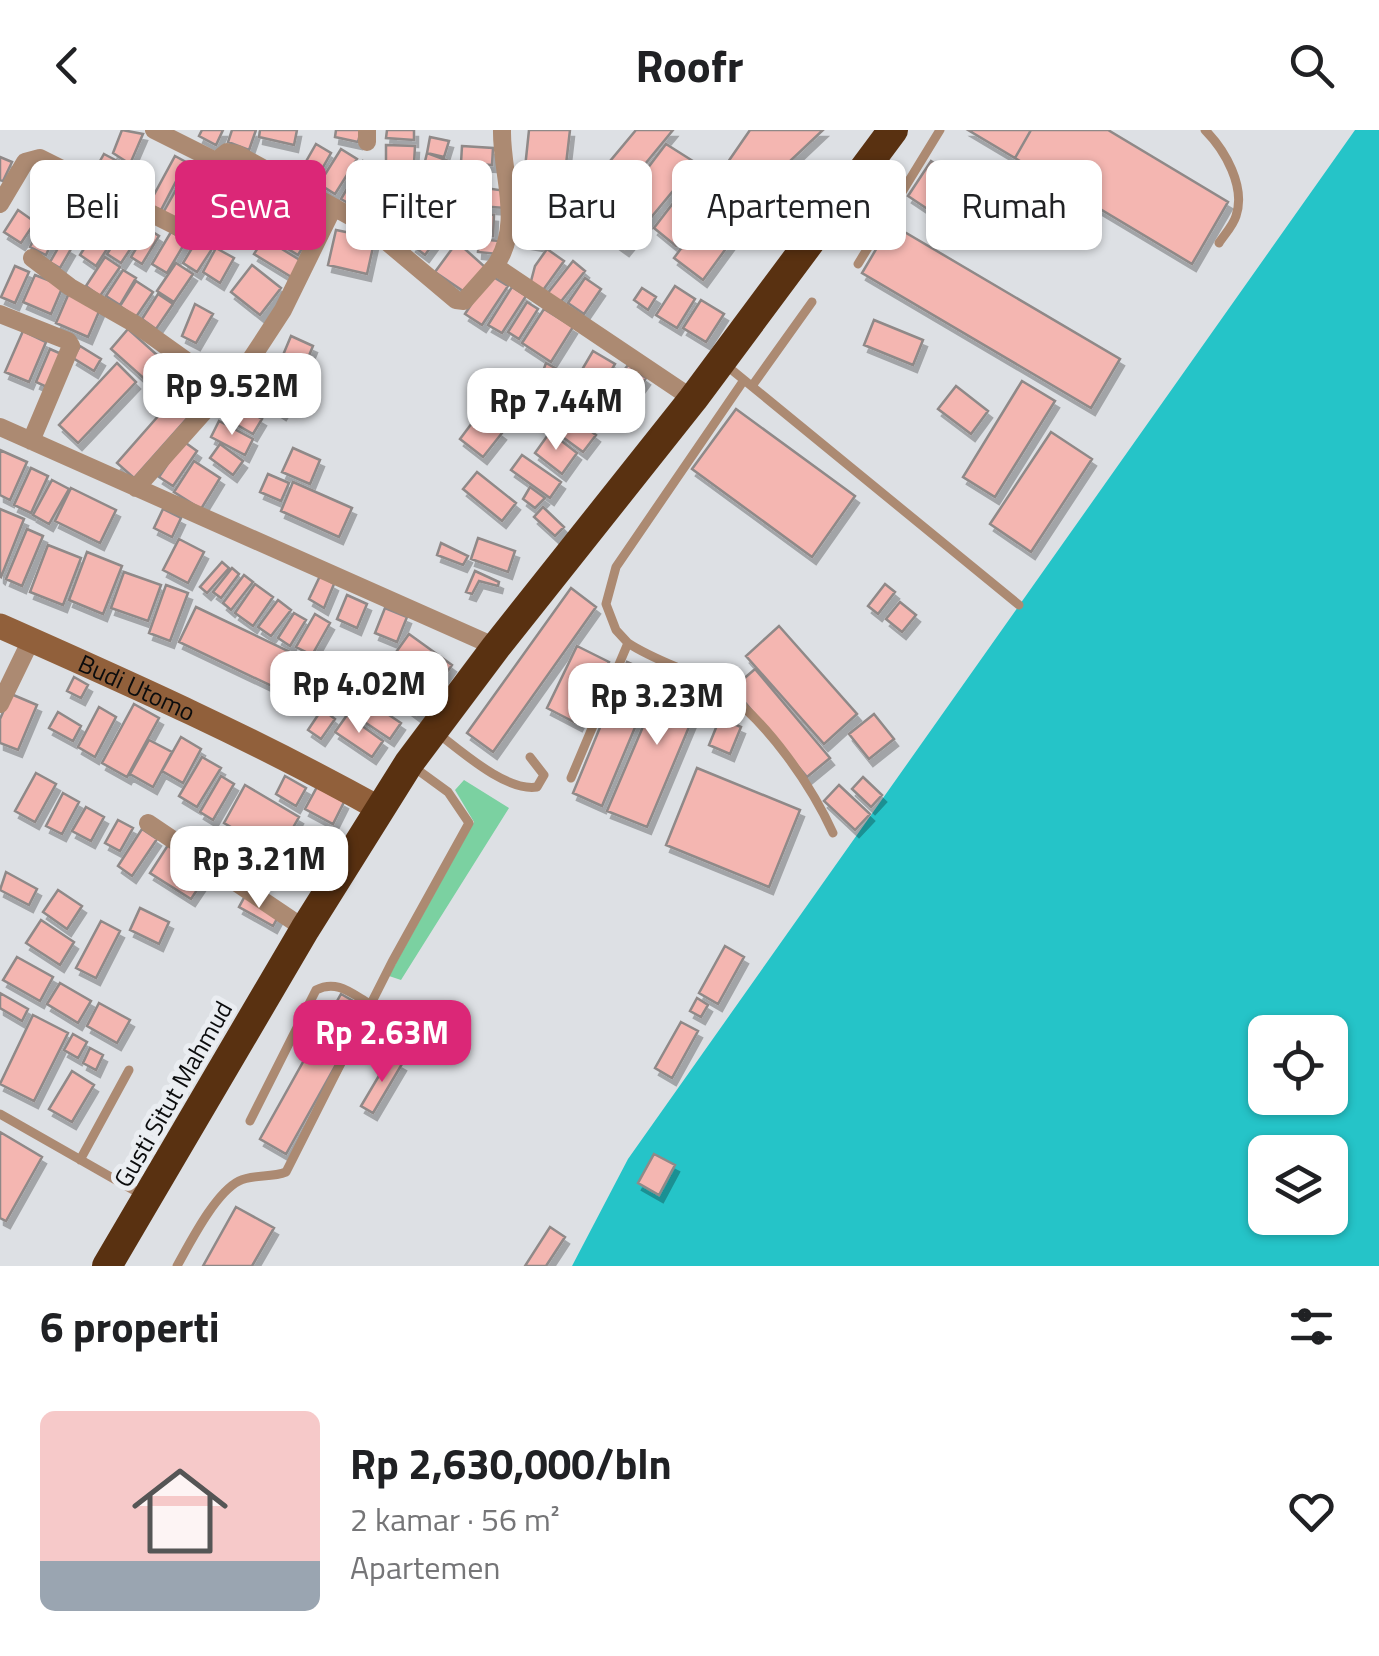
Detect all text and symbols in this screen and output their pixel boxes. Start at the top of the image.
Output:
text: Roofr [635,31,744,99]
icon: back [40,38,95,93]
icon: search [1284,38,1339,93]
chip: Beli [30,160,155,250]
chip: Sewa [175,160,326,250]
chip: Filter [346,160,492,250]
chip: Baru [512,160,652,250]
chip: Apartemen [672,160,906,250]
chip: Rumah [926,160,1102,250]
pin: Rp 9.52M [129,353,335,438]
text: Rp 9.52M [165,361,299,409]
pin: Rp 7.44M [453,368,659,453]
text: Rp 7.44M [489,376,623,424]
street label: Budi Utomo [72,644,202,731]
pin: Rp 4.02M [256,651,462,736]
text: Rp 4.02M [292,659,426,707]
pin: Rp 3.23M [554,663,760,748]
text: Rp 3.23M [590,671,724,719]
pin: Rp 3.21M [156,826,362,911]
text: Rp 3.21M [192,834,326,882]
street label: Gusti Situt Mahmud [104,994,242,1194]
pin: Rp 2.63M [279,1000,485,1085]
text: Rp 2.63M [315,1008,449,1056]
map controls [1248,1015,1348,1235]
button: locate [1248,1015,1348,1115]
button: layers [1248,1135,1348,1235]
text: 6 properti [40,1294,220,1358]
icon: filters [1284,1299,1339,1354]
text: Rp 2,630,000/bln [350,1431,672,1495]
icon: home [120,1451,240,1571]
icon: heart [1284,1484,1339,1539]
text: 2 kamar · 56 m² [350,1495,560,1543]
text: Apartemen [350,1543,501,1591]

